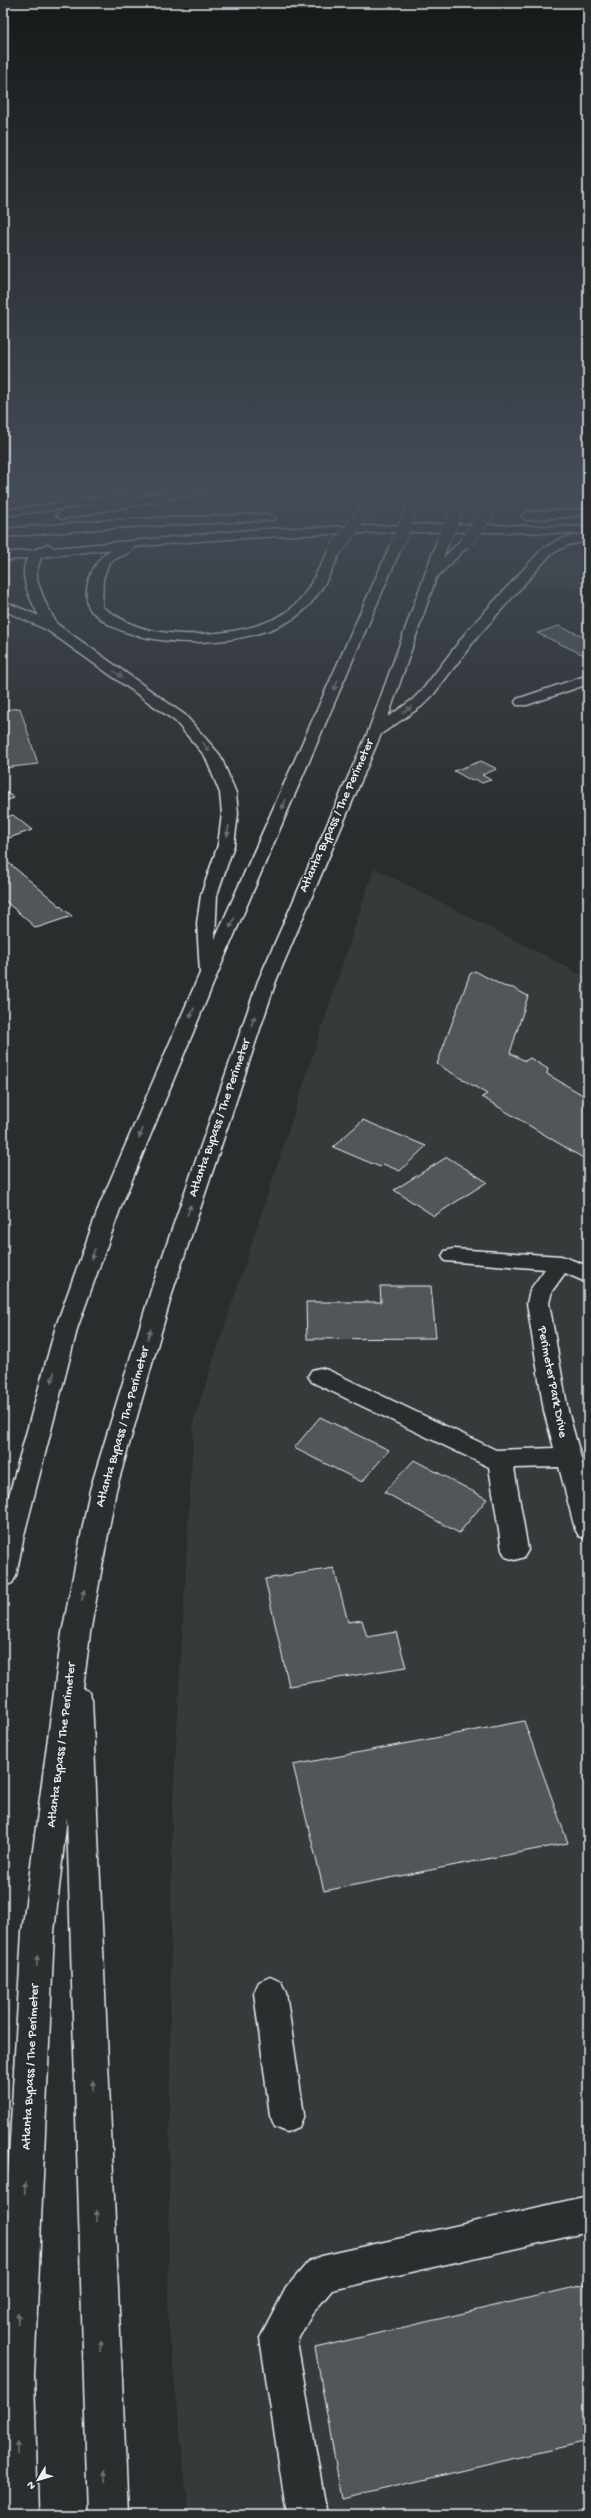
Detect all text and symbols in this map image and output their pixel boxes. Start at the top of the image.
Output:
one-way arrow [113,670,123,678]
one-way arrow [333,679,339,690]
one-way arrow [401,706,412,714]
street label: Atlanta Bypass / The Perimeter [296,736,378,895]
one-way arrow [202,741,210,752]
one-way arrow [281,798,288,810]
one-way arrow [225,825,231,838]
one-way arrow [229,917,235,928]
one-way arrow [189,1008,195,1019]
one-way arrow [251,1014,257,1026]
street label: Atlanta Bypass / The Perimeter [186,1036,255,1199]
one-way arrow [138,1127,144,1139]
one-way arrow [186,1204,192,1216]
one-way arrow [90,1248,96,1260]
street label: Perimeter Park Drive [534,1324,570,1439]
one-way arrow [146,1327,152,1339]
street label: Atlanta Bypass / The Perimeter [93,1344,153,1509]
one-way arrow [50,1371,56,1384]
one-way arrow [80,1589,86,1601]
street label: Atlanta Bypass / The Perimeter [44,1660,80,1828]
one-way arrow [33,1955,40,1967]
street label: Atlanta Bypass / The Perimeter [19,1982,43,2150]
one-way arrow [89,2080,96,2092]
one-way arrow [21,2182,28,2194]
one-way arrow [93,2210,100,2222]
one-way arrow [15,2311,21,2324]
one-way arrow [97,2340,104,2352]
one-way arrow [14,2441,20,2454]
north arrow [18,2460,58,2500]
one-way arrow [101,2470,108,2482]
text: N [25,2478,39,2491]

